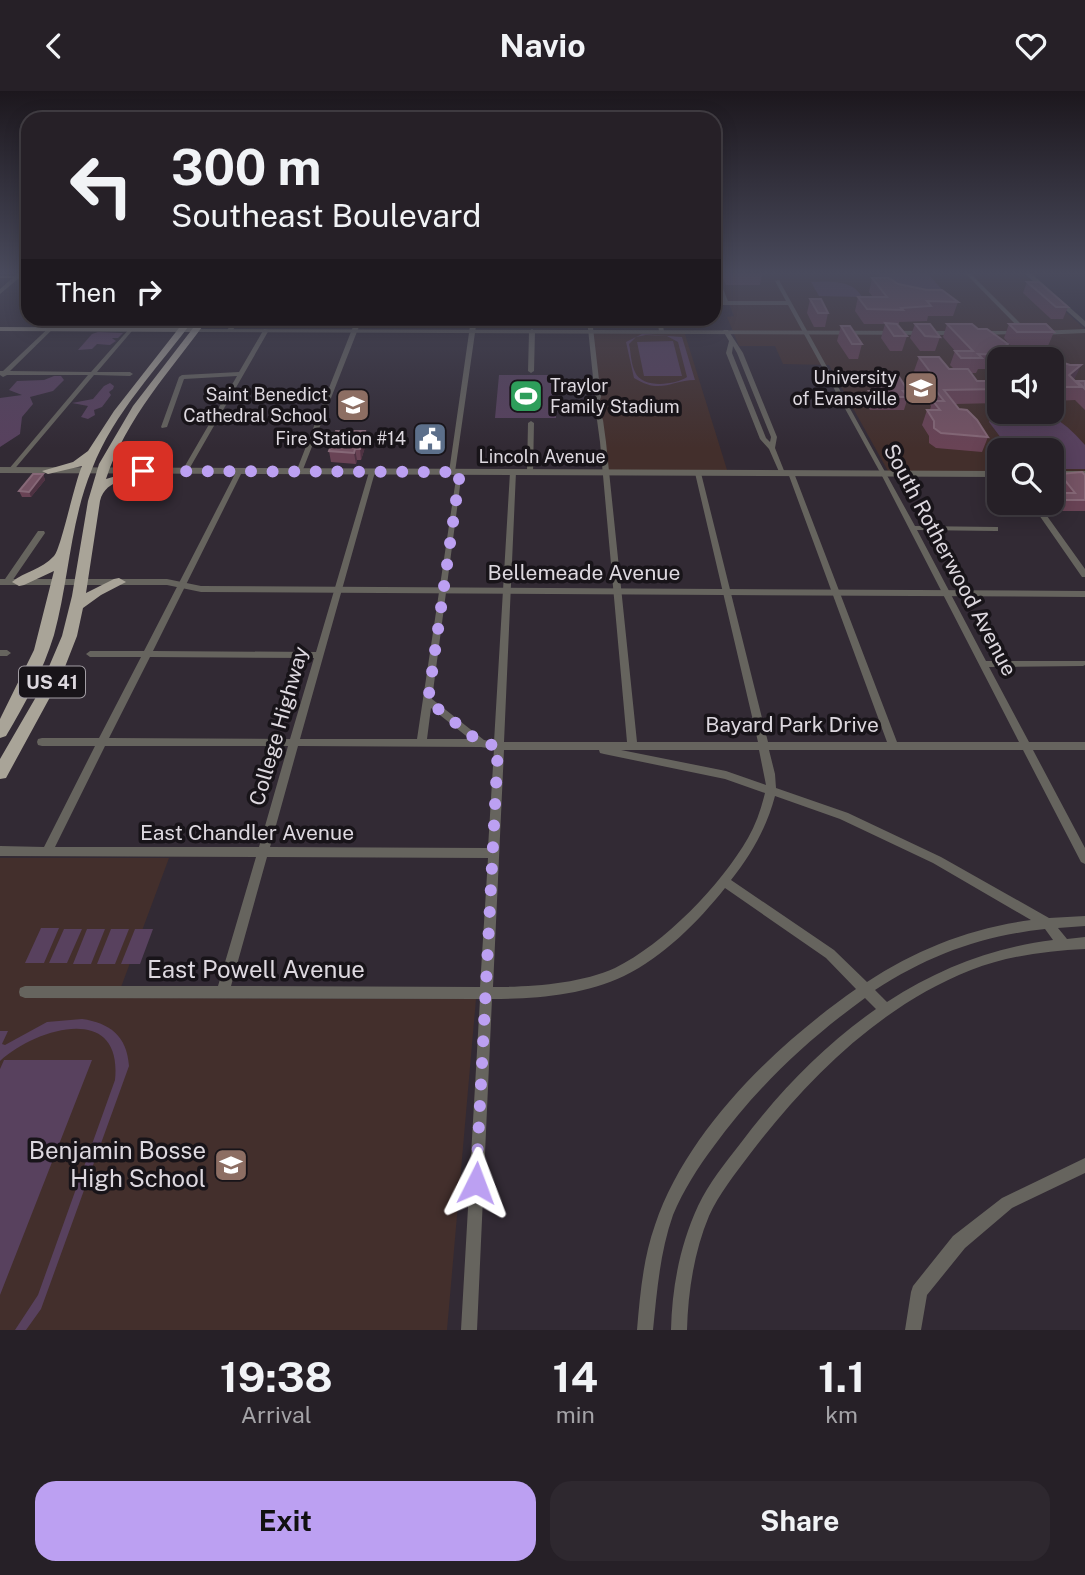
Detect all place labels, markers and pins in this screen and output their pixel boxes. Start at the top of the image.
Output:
place label: University of Evansville [793,367,897,409]
school or university icon: University of Evansville [902,369,940,407]
place label: Traylor Family Stadium [550,375,680,417]
sports icon: Traylor Family Stadium [507,377,545,415]
place label: Saint Benedict Cathedral School [183,384,328,426]
school or university icon: Saint Benedict Cathedral School [334,386,372,424]
public building icon: Fire Station #14 [411,420,449,458]
place label: Fire Station #14 [275,428,406,449]
pin [113,441,173,501]
place label: Benjamin Bosse High School [29,1136,206,1192]
school or university icon: Benjamin Bosse High School [212,1146,250,1184]

